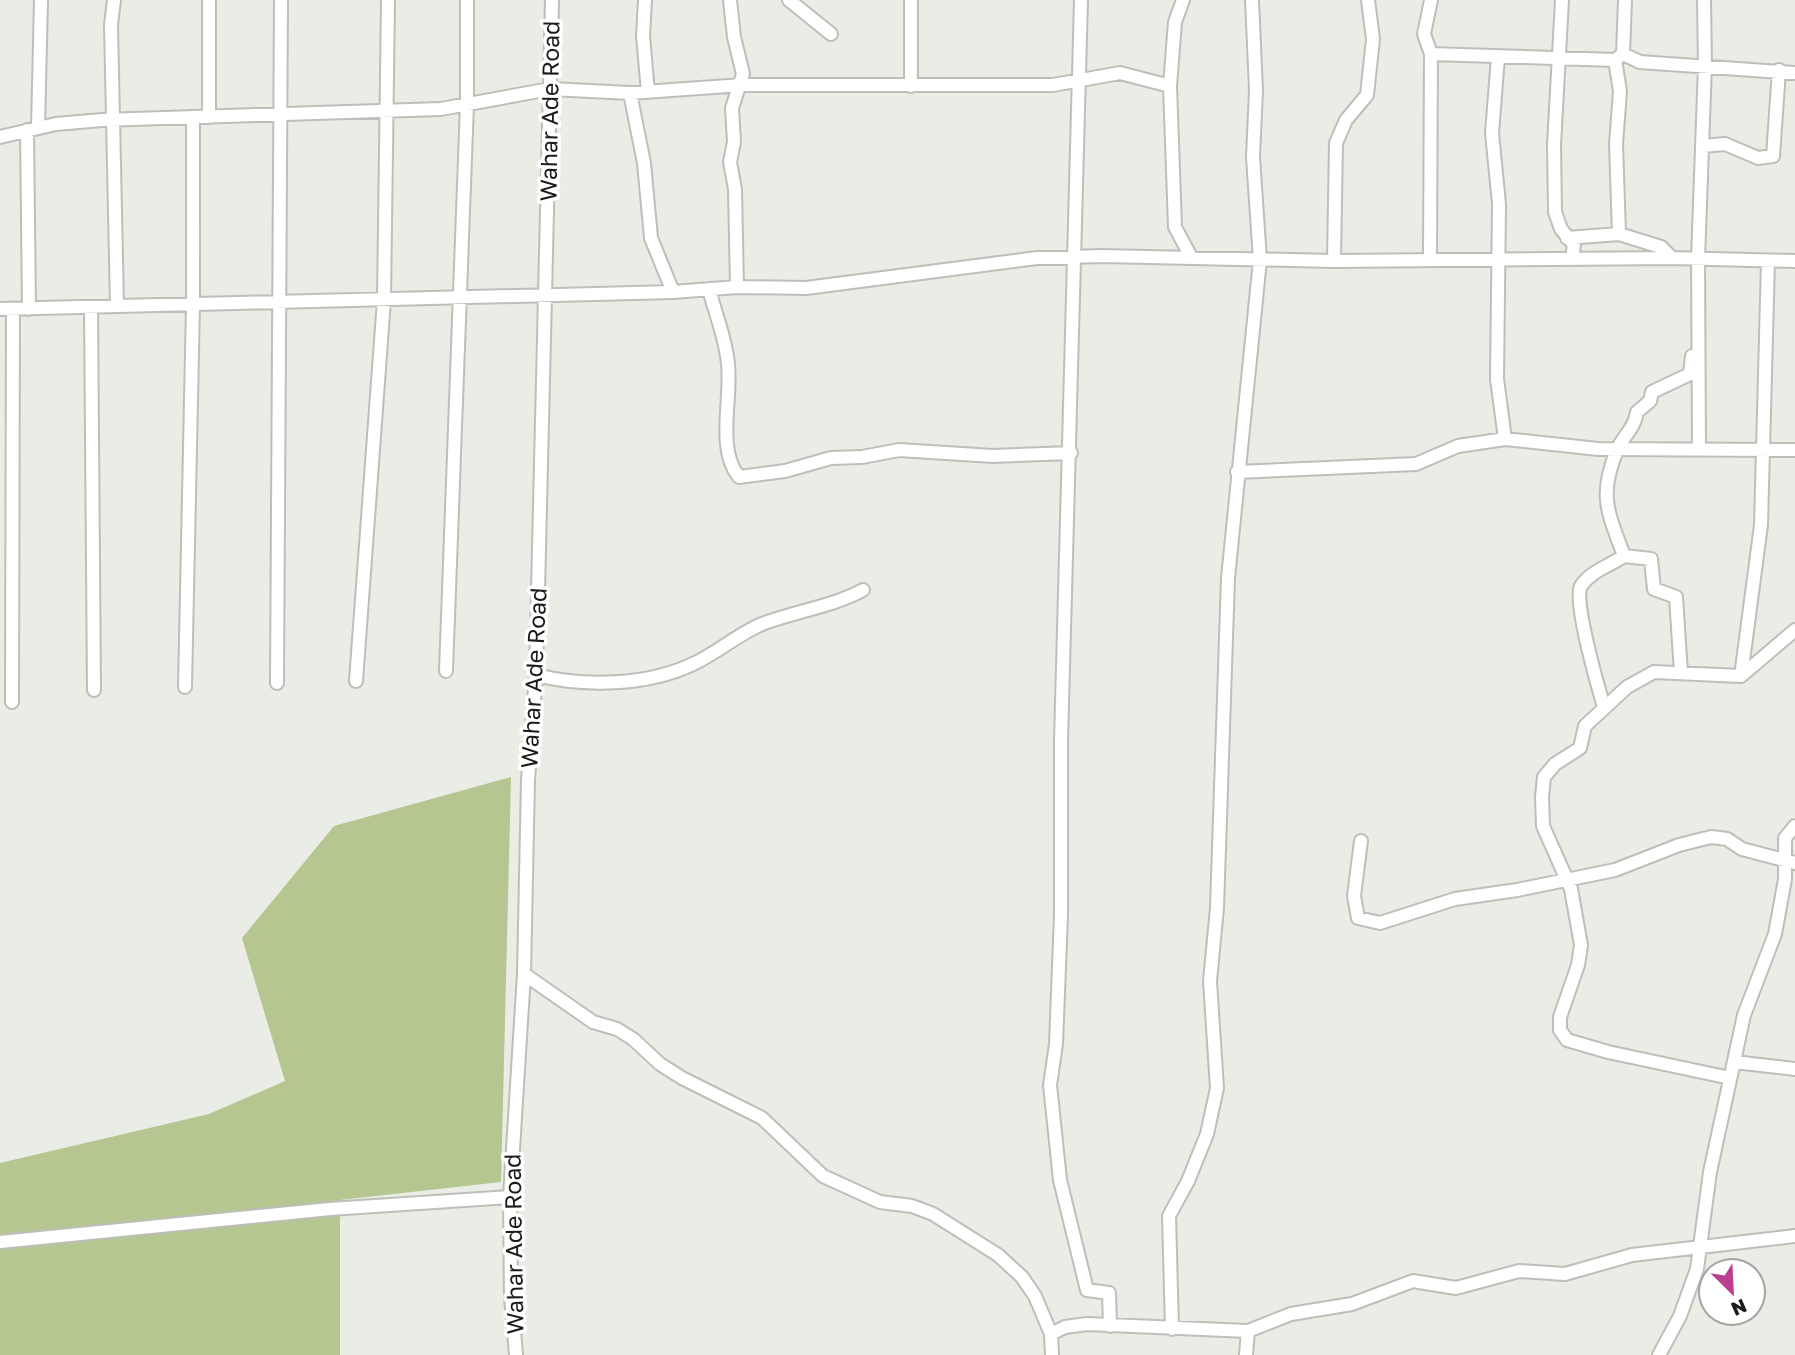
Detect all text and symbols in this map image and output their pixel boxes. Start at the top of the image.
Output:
street label: Wahar Ade Road [533,20,565,202]
street label: Wahar Ade Road [514,587,552,769]
street label: Wahar Ade Road [497,1153,529,1335]
north arrow [1697,1257,1767,1327]
text: N [1728,1295,1750,1321]

